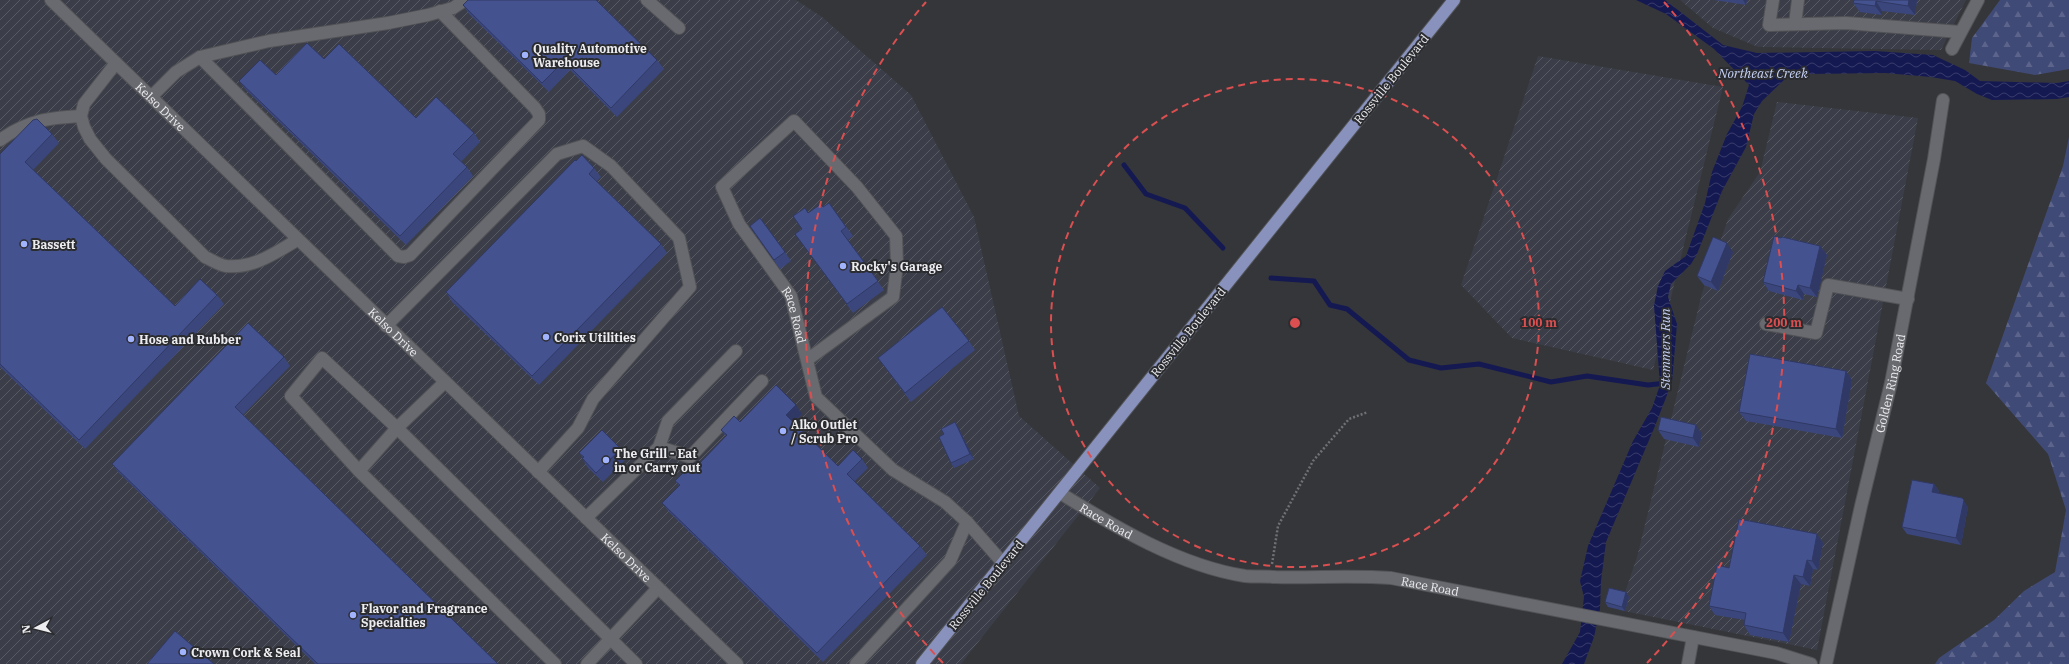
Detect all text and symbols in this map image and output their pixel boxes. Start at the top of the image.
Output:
street label: Rossville Boulevard [1350,31,1432,127]
place label: Quality Automotive Warehouse [533,41,647,70]
marker: Quality Automotive Warehouse [520,50,530,60]
water label: Northeast Creek [1717,65,1808,82]
street label: Kelso Drive [133,79,189,134]
place label: Bassett [32,237,76,252]
marker: Bassett [19,239,29,249]
place label: Rocky's Garage [851,259,942,274]
marker: Rocky's Garage [838,261,848,271]
street label: Race Road [779,283,810,345]
street label: Rossville Boulevard [1147,284,1229,380]
street label: Kelso Drive [366,304,422,359]
water label: Stemmers Run [1657,308,1674,391]
text: 100 m [1521,315,1557,330]
text: 200 m [1766,315,1802,330]
centre of rings [1288,316,1302,330]
place label: Corix Utilities [554,330,636,345]
place label: Hose and Rubber [139,332,241,347]
marker: Corix Utilities [541,332,551,342]
street label: Golden Ring Road [1872,333,1908,434]
marker: Hose and Rubber [126,334,136,344]
place label: Alko Outlet / Scrub Pro [791,417,858,446]
marker: Alko Outlet / Scrub Pro [778,426,788,436]
place label: The Grill - Eat in or Carry out [614,446,701,475]
marker: The Grill - Eat in or Carry out [601,455,611,465]
street label: Race Road [1077,499,1135,542]
street label: Kelso Drive [598,529,655,585]
street label: Rossville Boulevard [945,537,1027,633]
street label: Race Road [1400,573,1460,599]
place label: Flavor and Fragrance Specialties [361,601,488,630]
north arrow [16,608,56,648]
marker: Flavor and Fragrance Specialties [348,610,358,620]
text: N [19,624,34,634]
place label: Crown Cork & Seal [191,645,301,660]
marker: Crown Cork & Seal [178,647,188,657]

